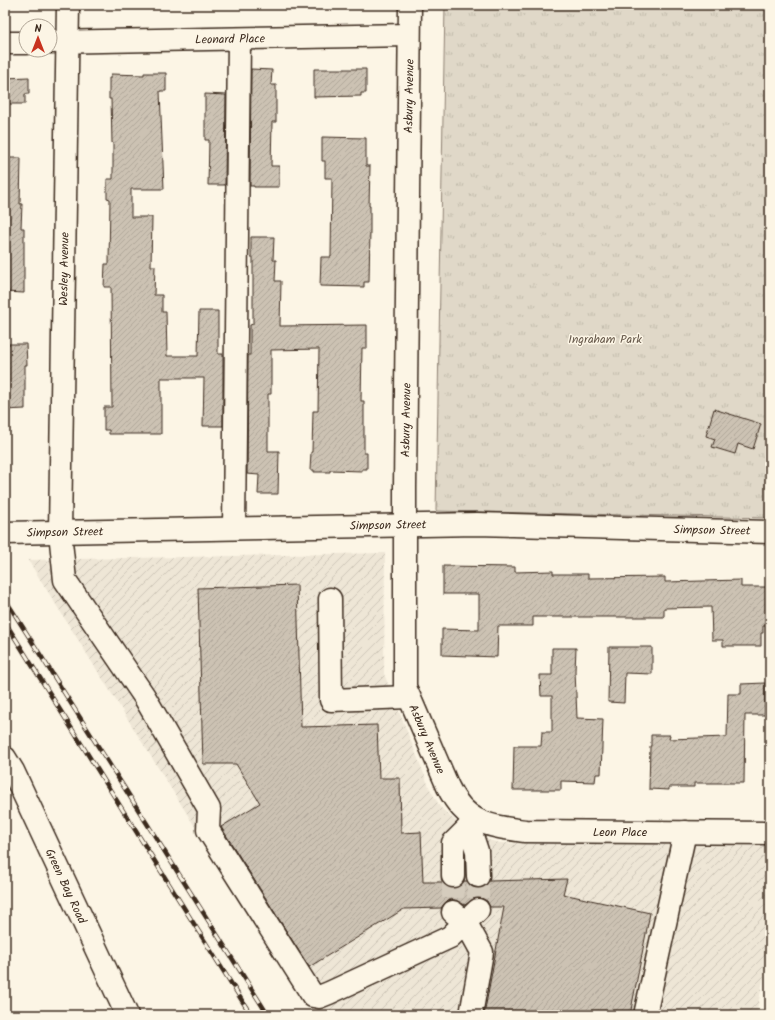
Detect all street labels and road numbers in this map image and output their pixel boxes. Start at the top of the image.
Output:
street label: Leonard Place [195,29,266,50]
street label: Asbury Avenue [399,58,420,133]
street label: Wesley Avenue [54,231,75,306]
street label: Asbury Avenue [396,382,417,457]
street label: Simpson Street [349,515,427,536]
street label: Simpson Street [673,520,751,541]
street label: Simpson Street [26,522,104,543]
street label: Asbury Avenue [403,701,450,778]
street label: Leon Place [593,823,648,842]
street label: Green Bay Road [40,845,92,928]

